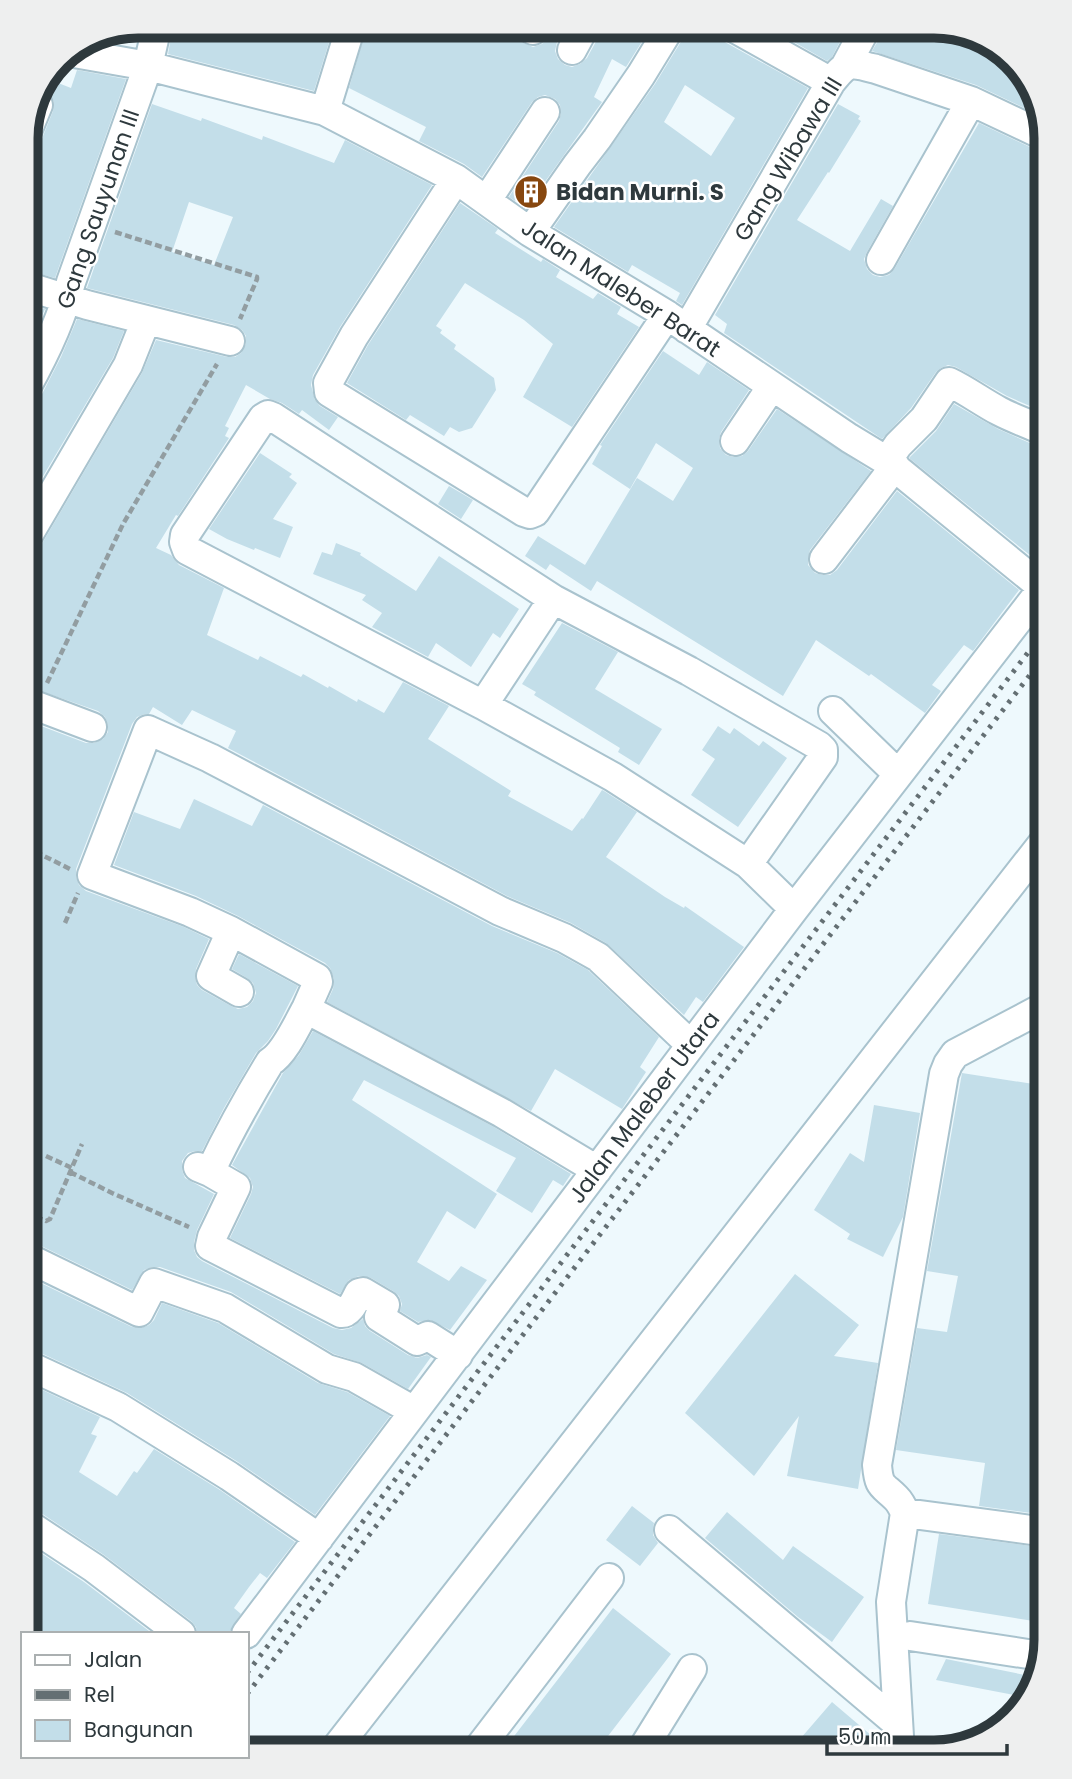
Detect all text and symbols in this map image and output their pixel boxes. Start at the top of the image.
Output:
street label: Gang Wibawa III [726,71,850,247]
street label: Gang Sauyunan III [49,105,147,313]
building icon: Bidan Murni. S [512,173,550,211]
place label: Bidan Murni. S [556,176,724,208]
street label: Jalan Maleber Barat [515,211,727,365]
street label: Jalan Maleber Utara [561,1004,727,1210]
legend [21,1632,248,1758]
text: Jalan [84,1645,142,1674]
text: Rel [84,1680,115,1709]
scale bar [827,1712,1007,1756]
text: Bangunan [84,1715,193,1744]
text: 50 m [838,1722,892,1751]

